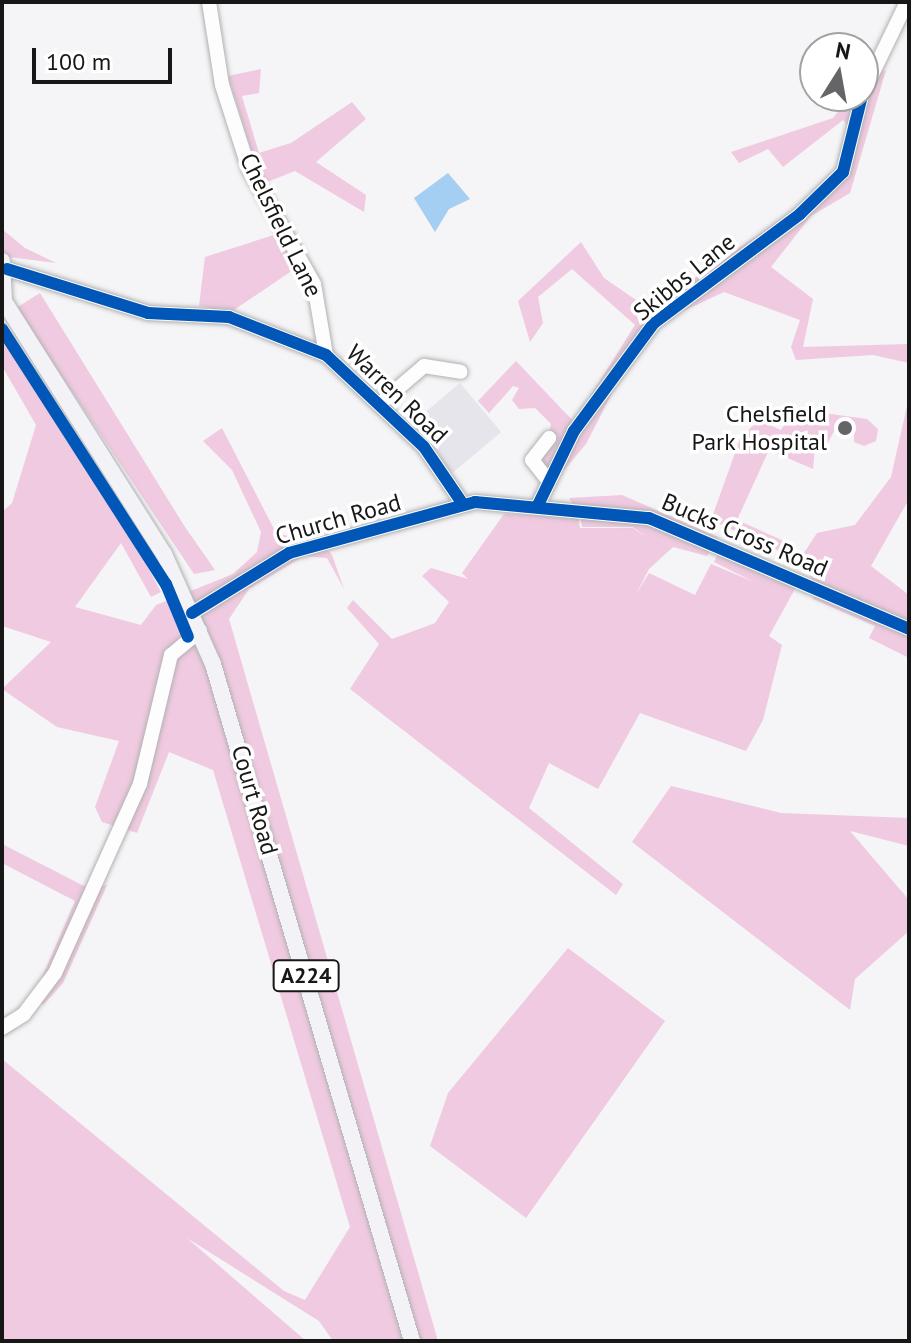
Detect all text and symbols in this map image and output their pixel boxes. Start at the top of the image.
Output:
scale bar [36,32,176,82]
north arrow [799,32,879,112]
text: N [833,35,853,66]
text: 100 m [46,46,111,77]
street label: Chelsfield Lane [234,148,328,302]
street label: Skibbs Lane [627,227,741,327]
street label: Warren Road [340,339,454,449]
place label: Chelsfield Park Hospital [691,400,827,456]
marker: Chelsfield Park Hospital [834,417,856,439]
street label: Church Road [272,487,404,551]
street label: Bucks Cross Road [658,487,832,583]
street label: Court Road [226,742,284,858]
road number: A224 [272,958,340,994]

